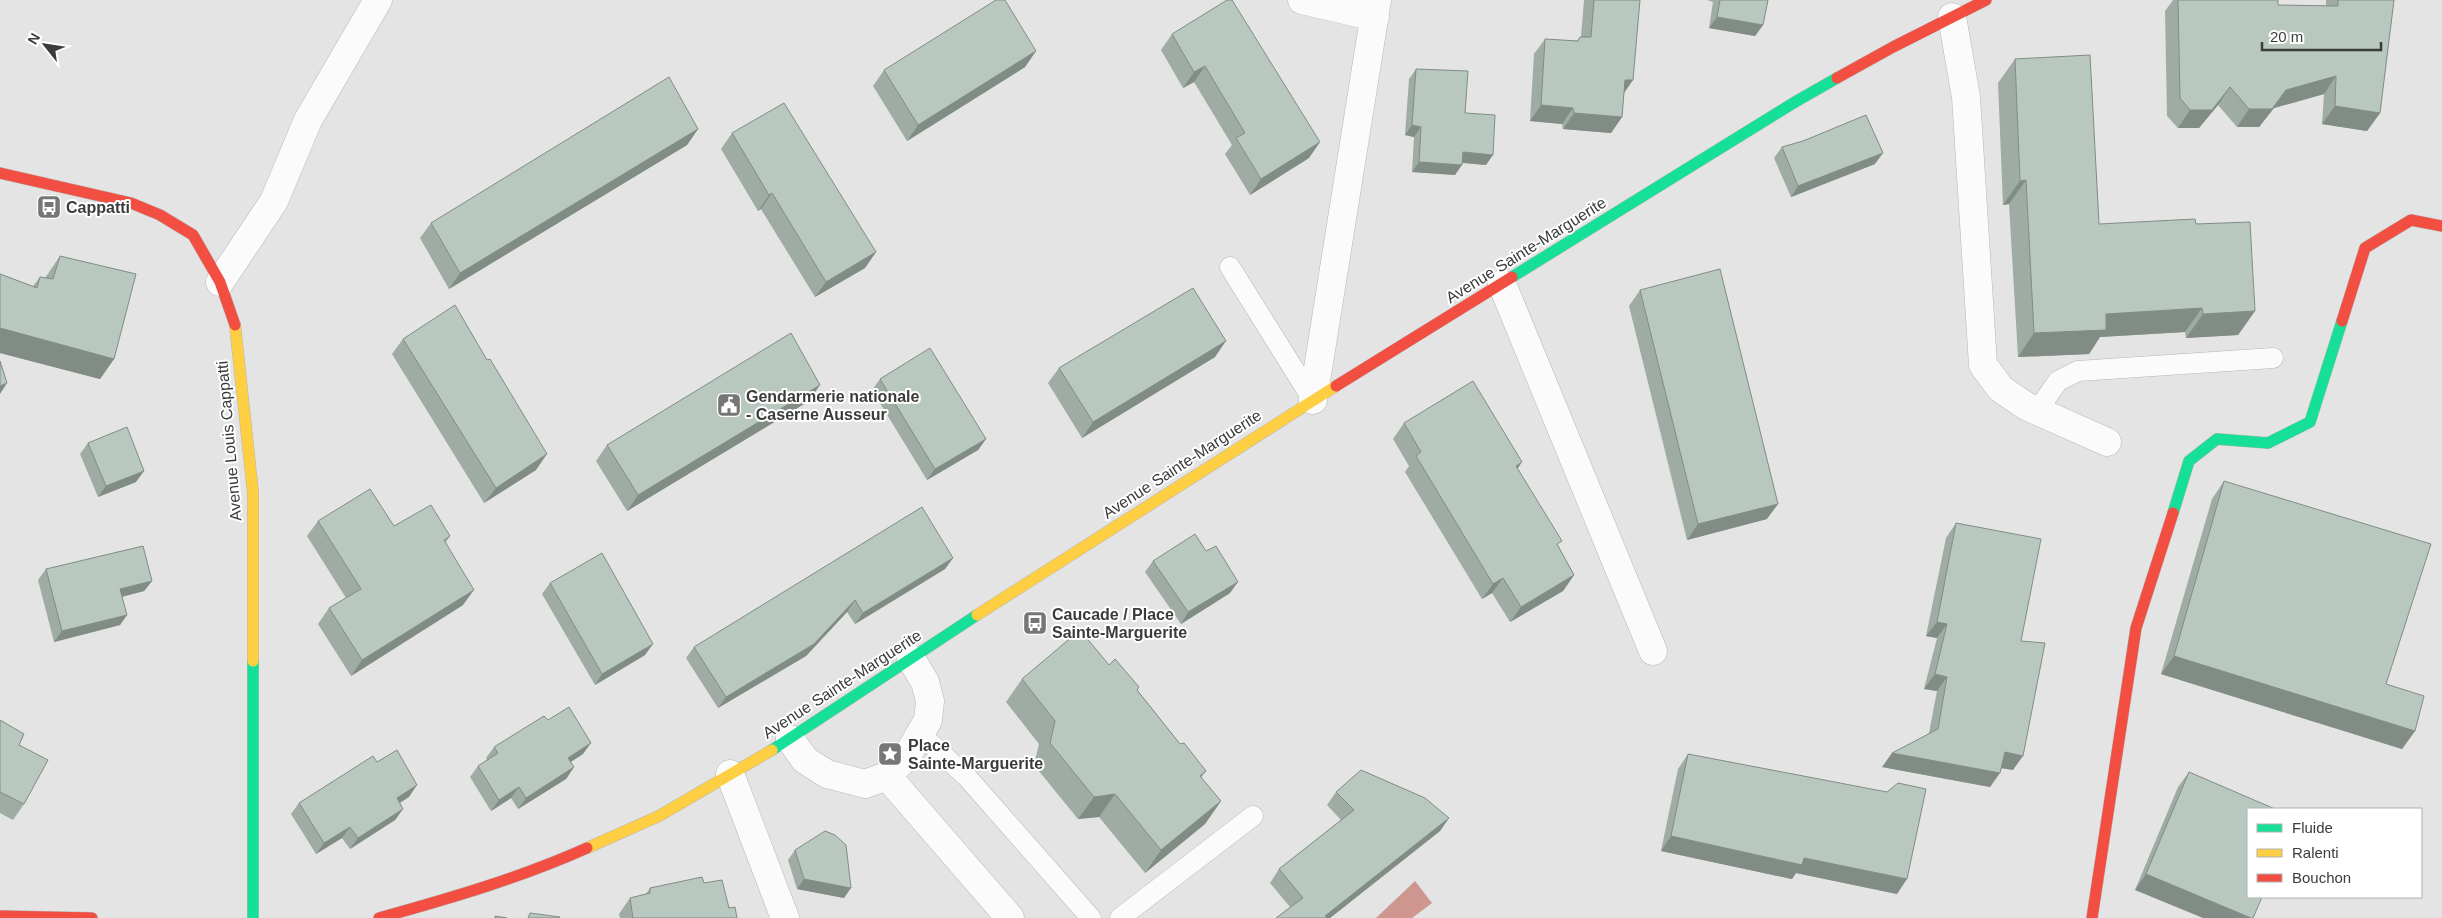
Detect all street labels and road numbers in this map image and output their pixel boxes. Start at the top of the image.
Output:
street label: Avenue Sainte-Marguerite [1443,194,1609,306]
street label: Avenue Louis Cappatti [214,360,244,522]
street label: Avenue Sainte-Marguerite [1100,406,1265,522]
street label: Avenue Sainte-Marguerite [760,626,925,742]

